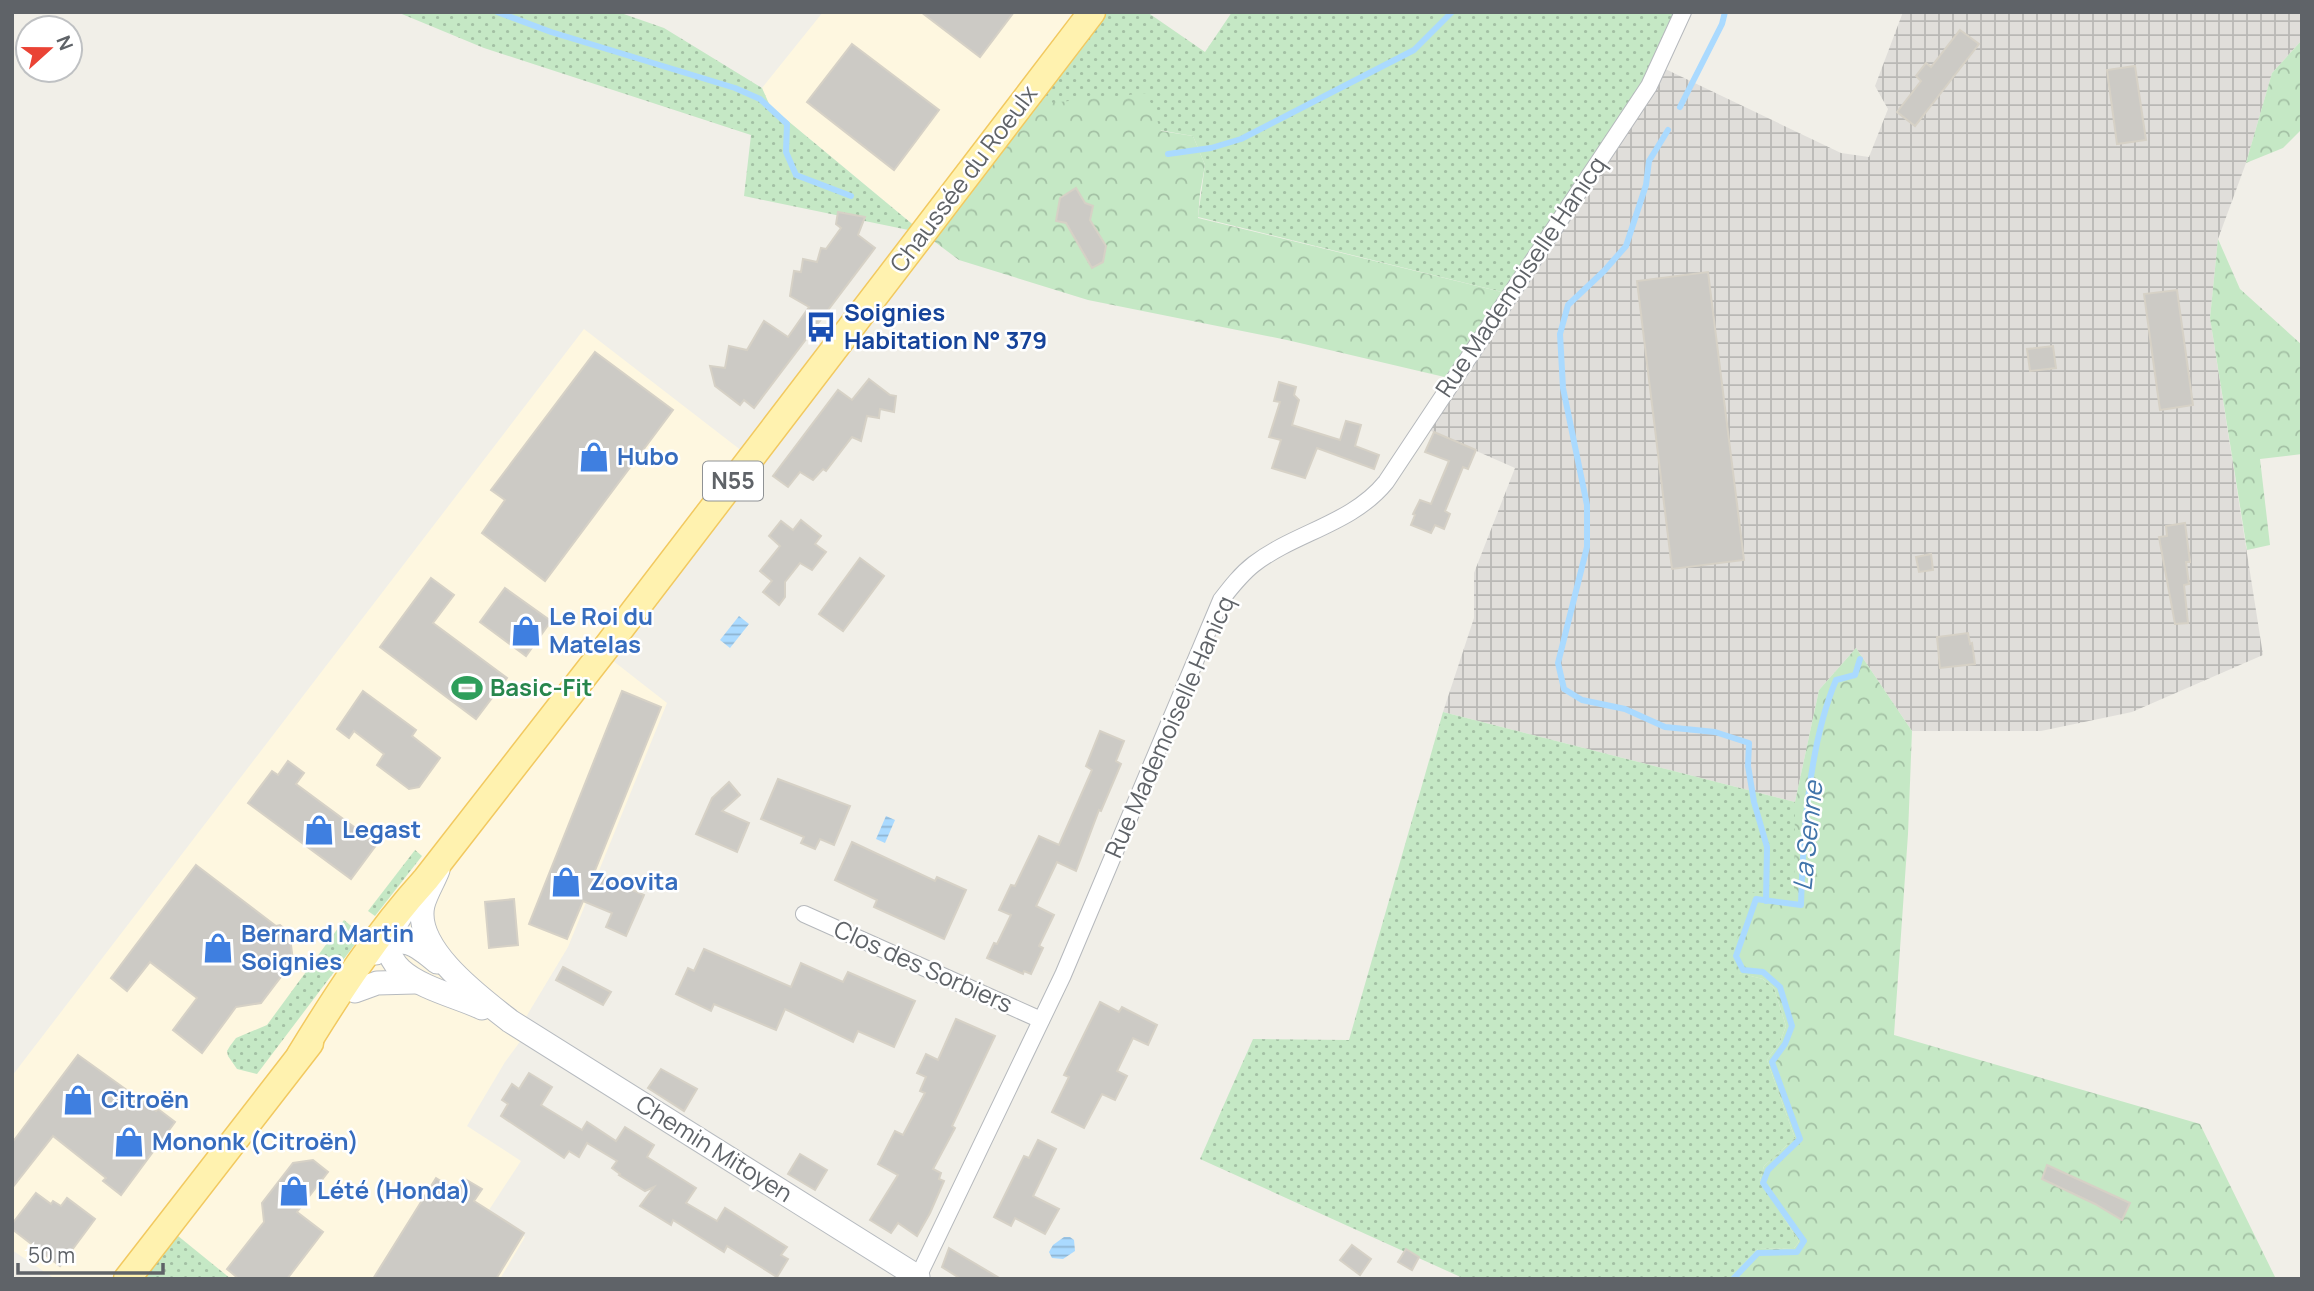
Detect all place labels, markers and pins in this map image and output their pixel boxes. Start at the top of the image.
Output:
place label: Soignies Habitation N° 379 [844,295,1047,356]
bus stop icon: Soignies Habitation N° 379 [804,310,838,344]
place label: Hubo [617,439,679,472]
shop icon: Hubo [577,440,611,474]
place label: Le Roi du Matelas [549,599,653,660]
shop icon: Le Roi du Matelas [509,614,543,648]
place label: Basic-Fit [490,670,592,703]
sports icon: Basic-Fit [450,671,484,705]
place label: Legast [342,812,421,845]
shop icon: Legast [302,813,336,847]
place label: Zoovita [589,864,678,897]
shop icon: Zoovita [549,865,583,899]
place label: Bernard Martin Soignies [241,916,414,977]
shop icon: Bernard Martin Soignies [201,931,235,965]
place label: Citroën [101,1082,189,1115]
shop icon: Citroën [61,1083,95,1117]
place label: Mononk (Citroën) [152,1124,359,1157]
shop icon: Mononk (Citroën) [112,1125,146,1159]
place label: Lété (Honda) [317,1173,471,1206]
shop icon: Lété (Honda) [277,1174,311,1208]

